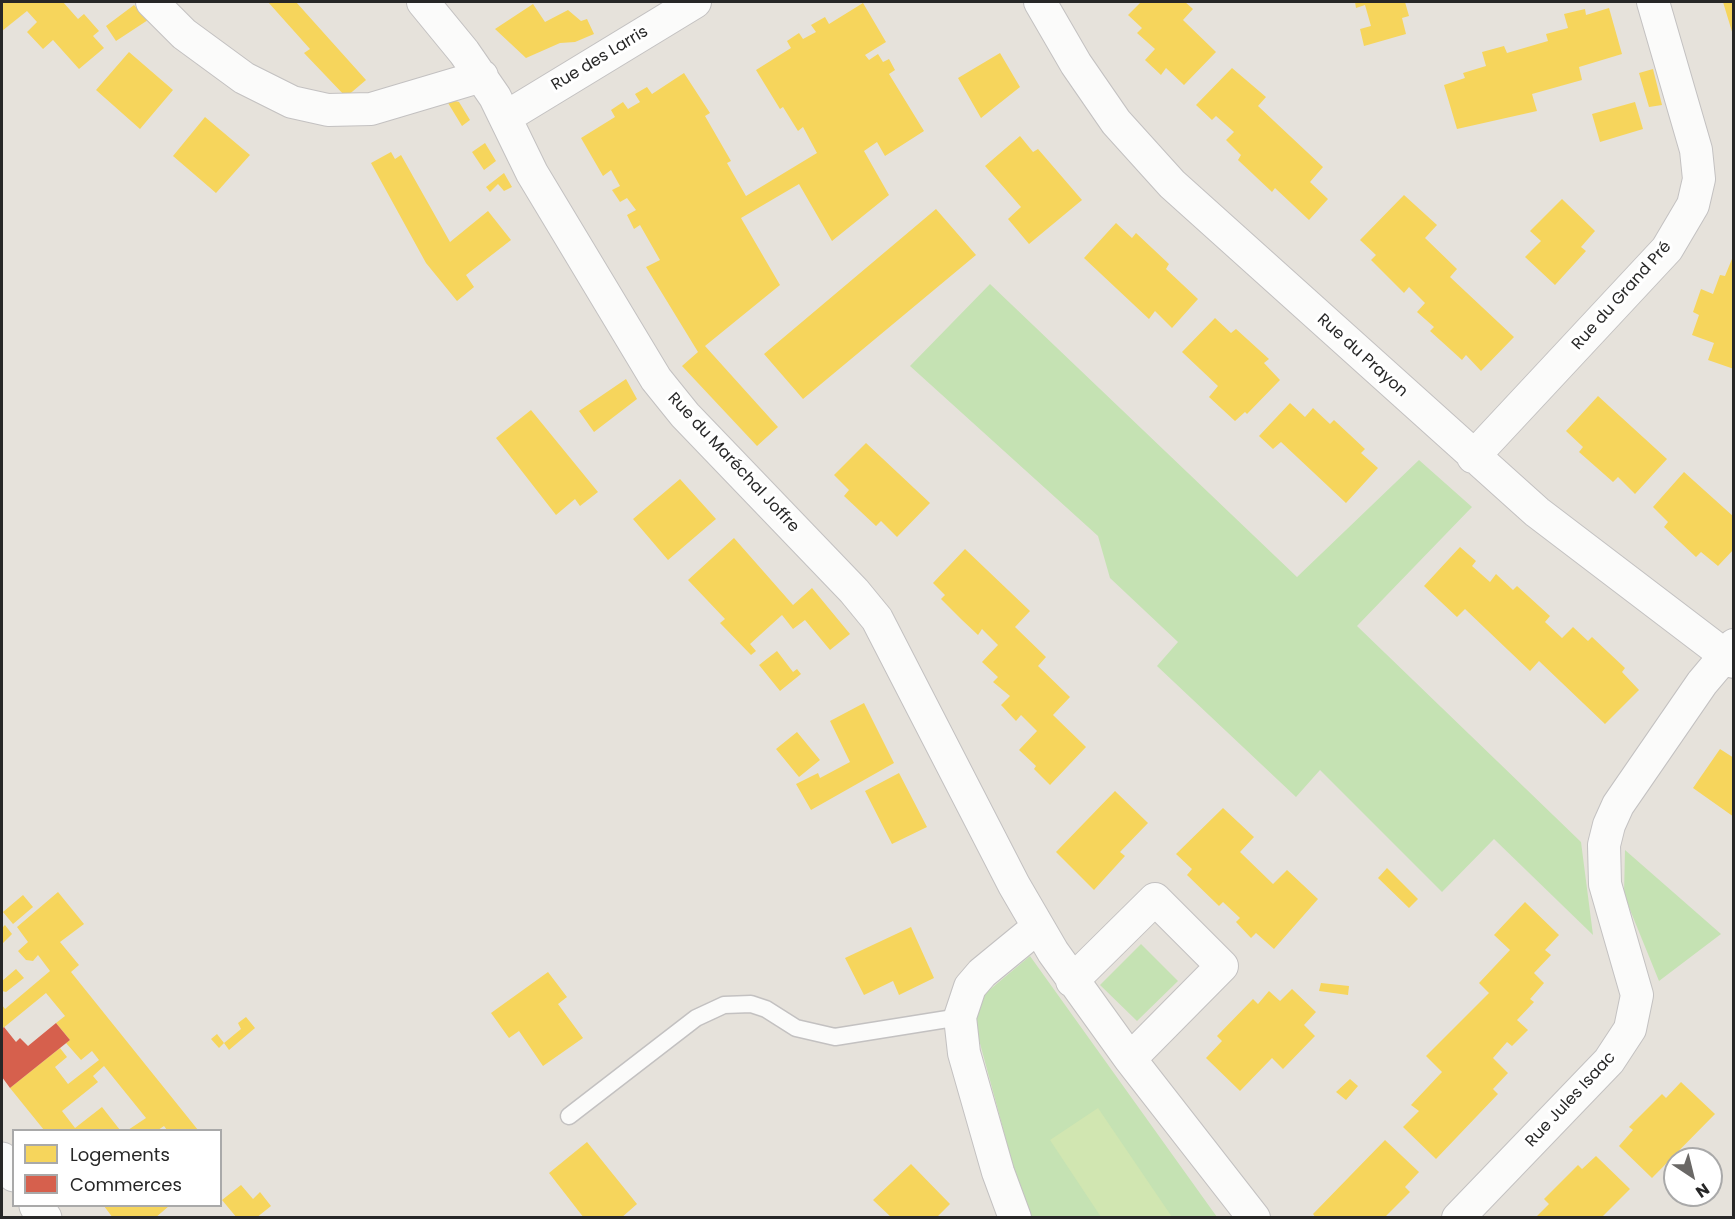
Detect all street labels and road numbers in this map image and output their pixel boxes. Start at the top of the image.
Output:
street label: Rue des Larris [548,23,652,95]
street label: Rue du Grand Pré [1568,238,1676,354]
street label: Rue du Prayon [1313,310,1411,402]
street label: Rue du Maréchal Joffre [663,389,803,537]
street label: Rue Jules Isaac [1522,1048,1620,1152]

